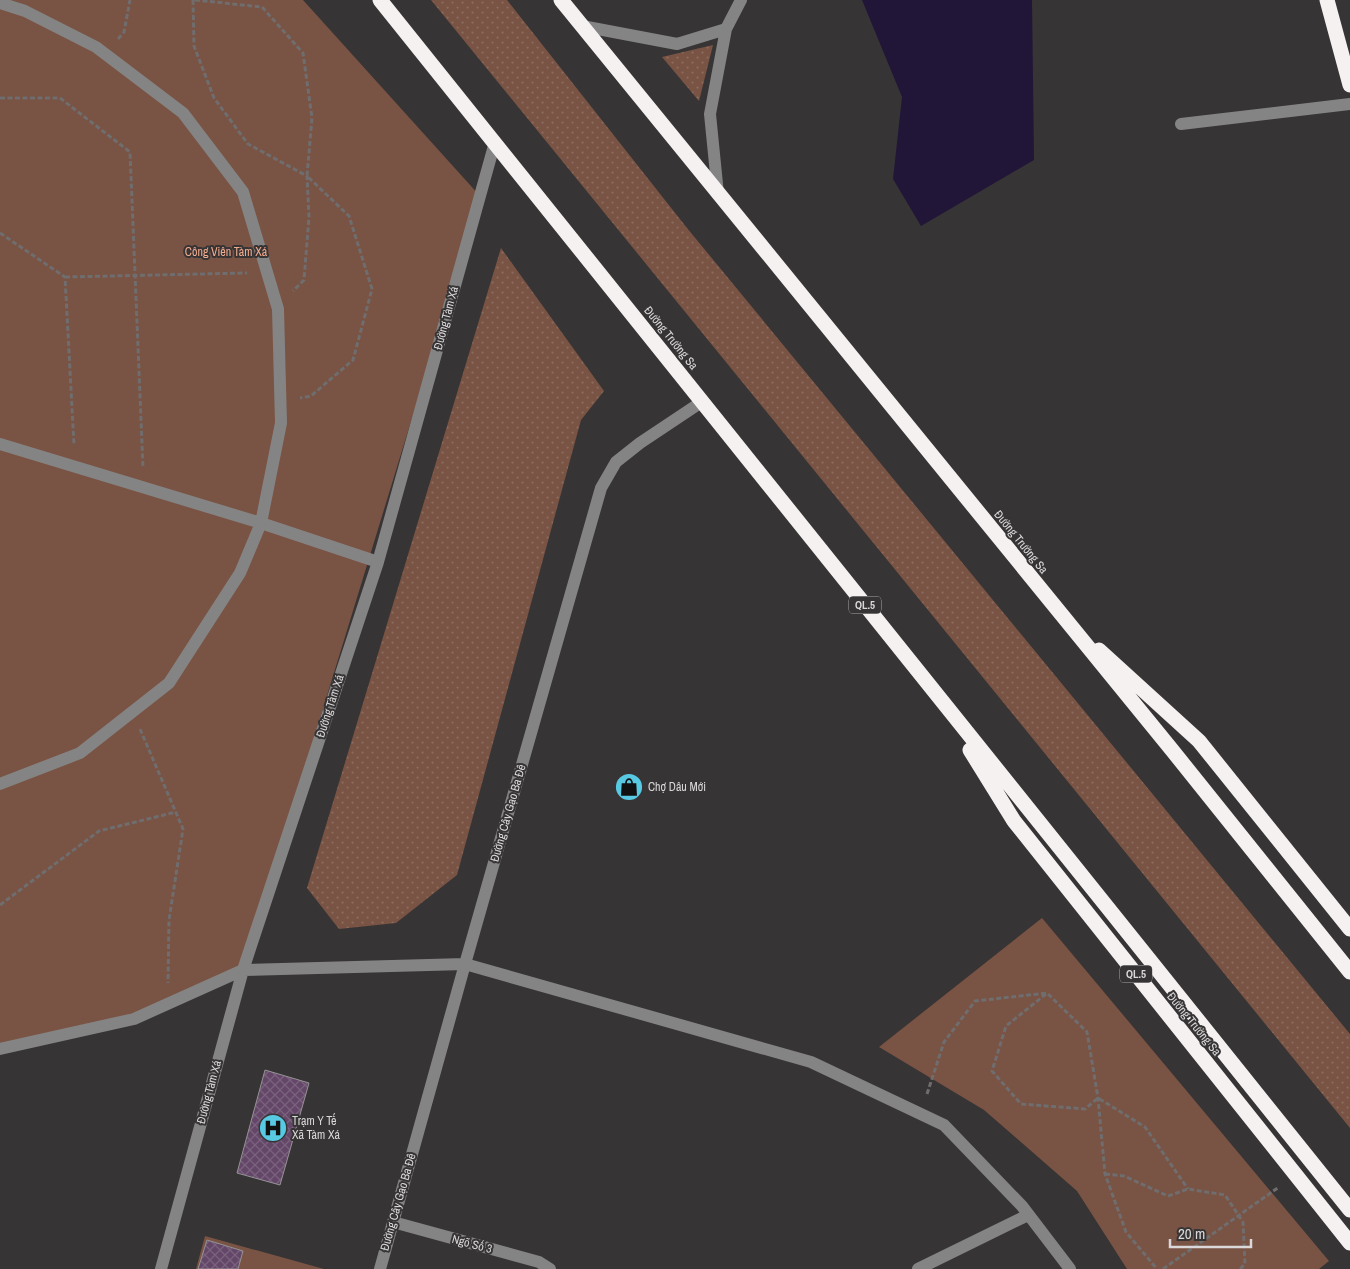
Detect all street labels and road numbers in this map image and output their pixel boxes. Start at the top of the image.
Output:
street label: Đường Tàm Xá [430,284,462,351]
street label: Đường Trường Sa [641,303,702,373]
street label: Đường Trường Sa [991,507,1052,577]
road number: QL.5 [849,596,881,614]
street label: Đường Tàm Xá [312,672,348,739]
street label: Đường Cây Gạo Ba Đê [486,762,530,864]
road number: QL.5 [1120,966,1152,982]
street label: Đường Trường Sa [1164,989,1225,1059]
street label: Đường Tàm Xá [193,1058,225,1125]
street label: Đường Cây Gạo Ba Đê [376,1151,420,1253]
street label: Ngõ Số 3 [450,1231,494,1257]

